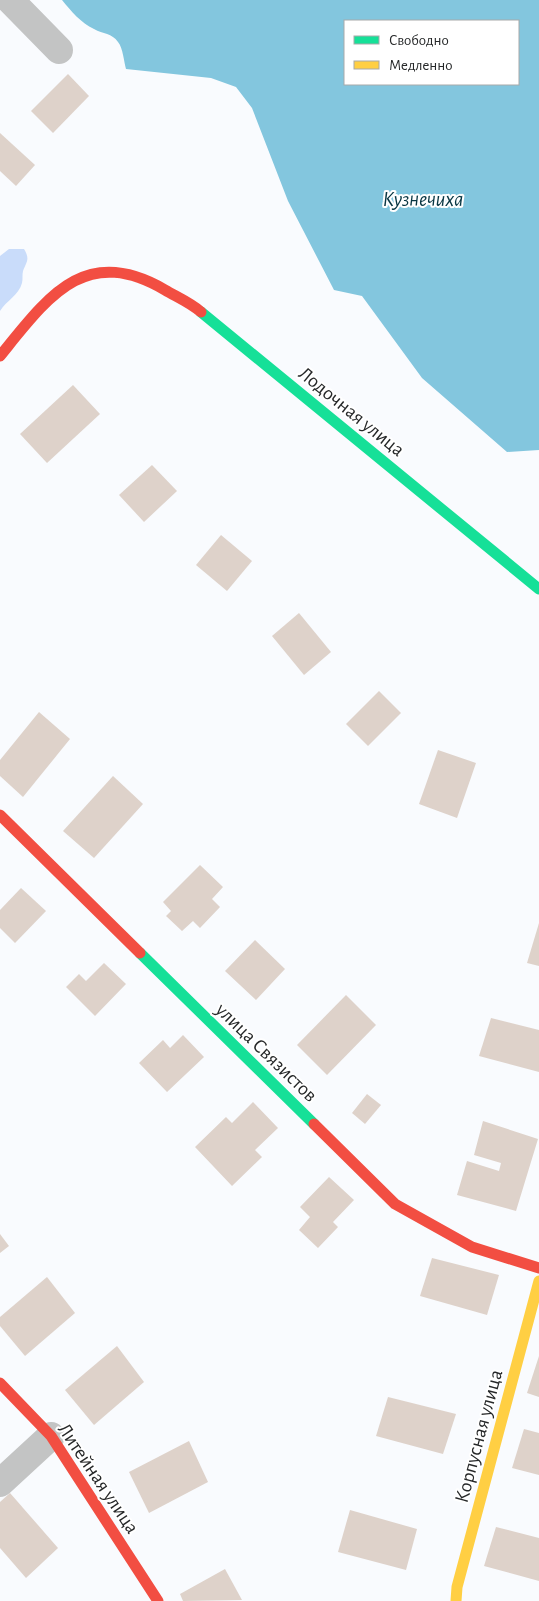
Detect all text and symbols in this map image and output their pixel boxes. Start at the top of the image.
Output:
legend [344,20,519,85]
text: Свободно [389,33,449,48]
text: Медленно [389,58,453,73]
water label: Кузнечиха [383,189,463,210]
street label: Лодочная улица [295,363,408,460]
street label: улица Связистов [211,999,321,1106]
street label: Корпусная улица [452,1367,506,1505]
street label: Литейная улица [54,1420,142,1537]

